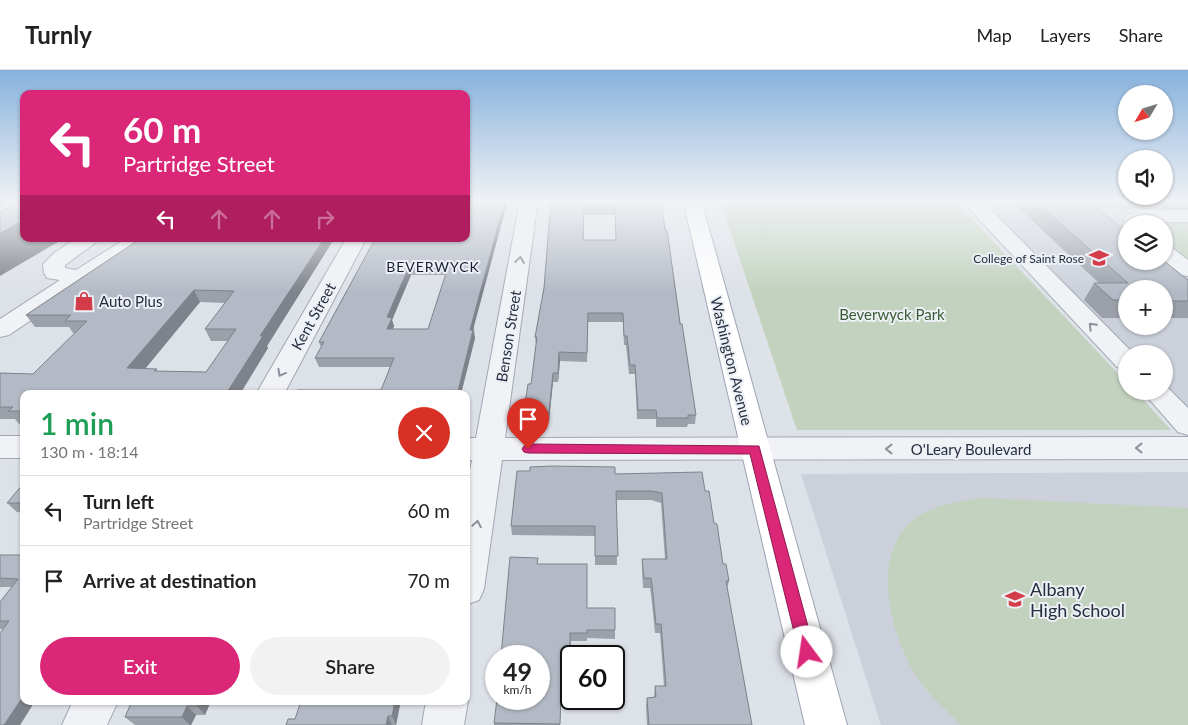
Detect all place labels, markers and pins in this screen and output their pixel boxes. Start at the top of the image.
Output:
school or university icon: College of Saint Rose [1088,247,1110,269]
place label: College of Saint Rose [973,251,1084,266]
shop icon: Auto Plus [73,290,95,312]
place label: Auto Plus [99,292,162,310]
pin [507,398,549,449]
place label: Albany High School [1030,578,1125,621]
school or university icon: Albany High School [1004,588,1026,610]

